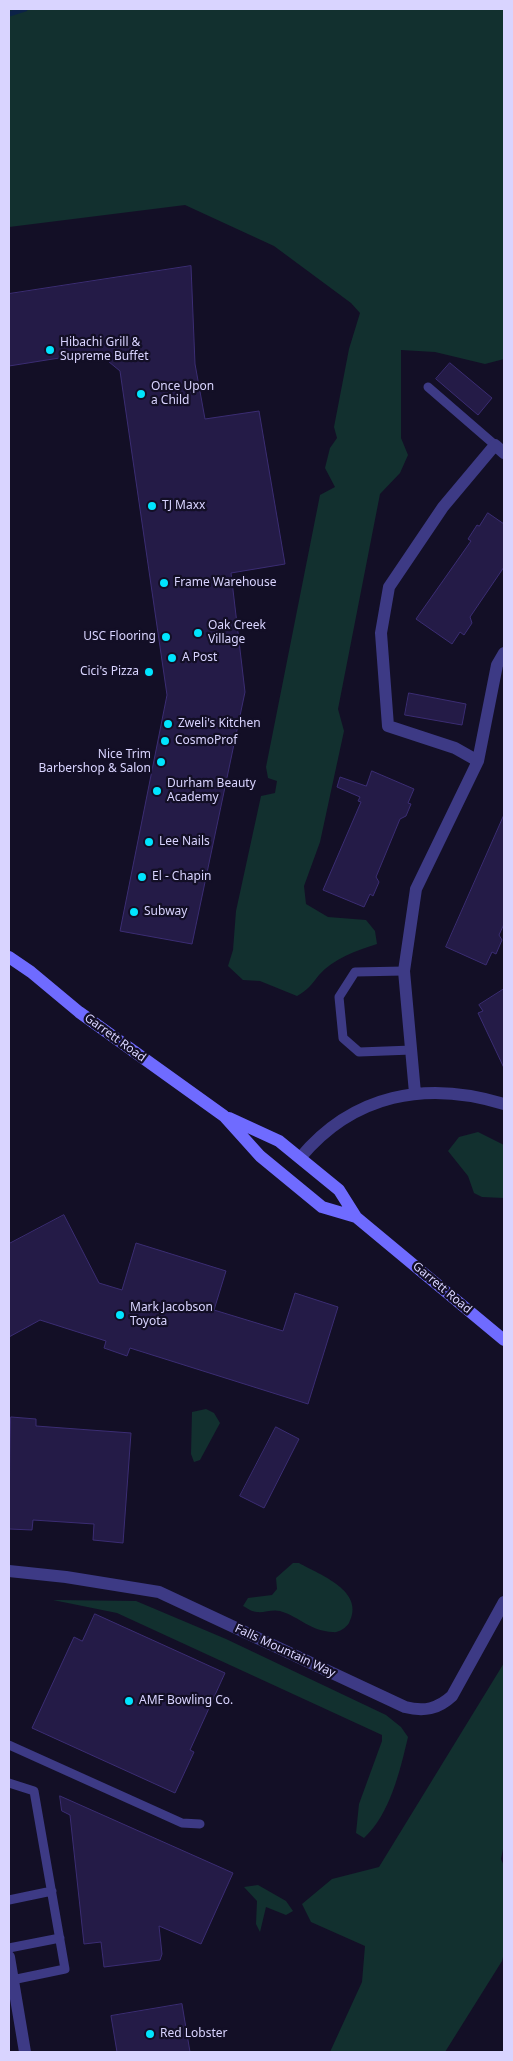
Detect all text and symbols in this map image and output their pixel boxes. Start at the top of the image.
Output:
place label: Hibachi Grill & Supreme Buffet [60,336,149,364]
marker: Hibachi Grill & Supreme Buffet [44,344,56,356]
place label: Once Upon a Child [151,380,214,408]
marker: Once Upon a Child [135,388,147,400]
place label: TJ Maxx [162,499,205,513]
marker: TJ Maxx [146,500,158,512]
place label: Frame Warehouse [174,576,277,590]
marker: Frame Warehouse [158,577,170,589]
place label: Oak Creek Village [208,619,266,647]
marker: Oak Creek Village [192,627,204,639]
place label: USC Flooring [83,630,156,644]
marker: USC Flooring [160,631,172,643]
place label: A Post [182,651,217,665]
marker: A Post [166,652,178,664]
place label: Cici's Pizza [80,665,139,679]
marker: Cici's Pizza [143,666,155,678]
place label: Zweli's Kitchen [178,717,261,731]
marker: Zweli's Kitchen [162,718,174,730]
place label: CosmoProf [175,734,237,748]
marker: CosmoProf [159,735,171,747]
place label: Nice Trim Barbershop & Salon [38,748,151,776]
marker: Nice Trim Barbershop & Salon [155,756,167,768]
place label: Durham Beauty Academy [167,777,256,805]
marker: Durham Beauty Academy [151,785,163,797]
place label: Lee Nails [159,835,210,849]
marker: Lee Nails [143,836,155,848]
place label: El - Chapin [152,870,211,884]
marker: El - Chapin [136,871,148,883]
place label: Subway [144,905,187,919]
marker: Subway [128,906,140,918]
street label: Garrett Road [81,1011,149,1065]
street label: Garrett Road [410,1259,474,1317]
place label: Mark Jacobson Toyota [130,1301,213,1329]
marker: Mark Jacobson Toyota [114,1309,126,1321]
street label: Falls Mountain Way [232,1621,338,1681]
place label: AMF Bowling Co. [139,1694,233,1708]
marker: AMF Bowling Co. [123,1695,135,1707]
place label: Red Lobster [160,2027,227,2041]
marker: Red Lobster [144,2028,156,2040]

